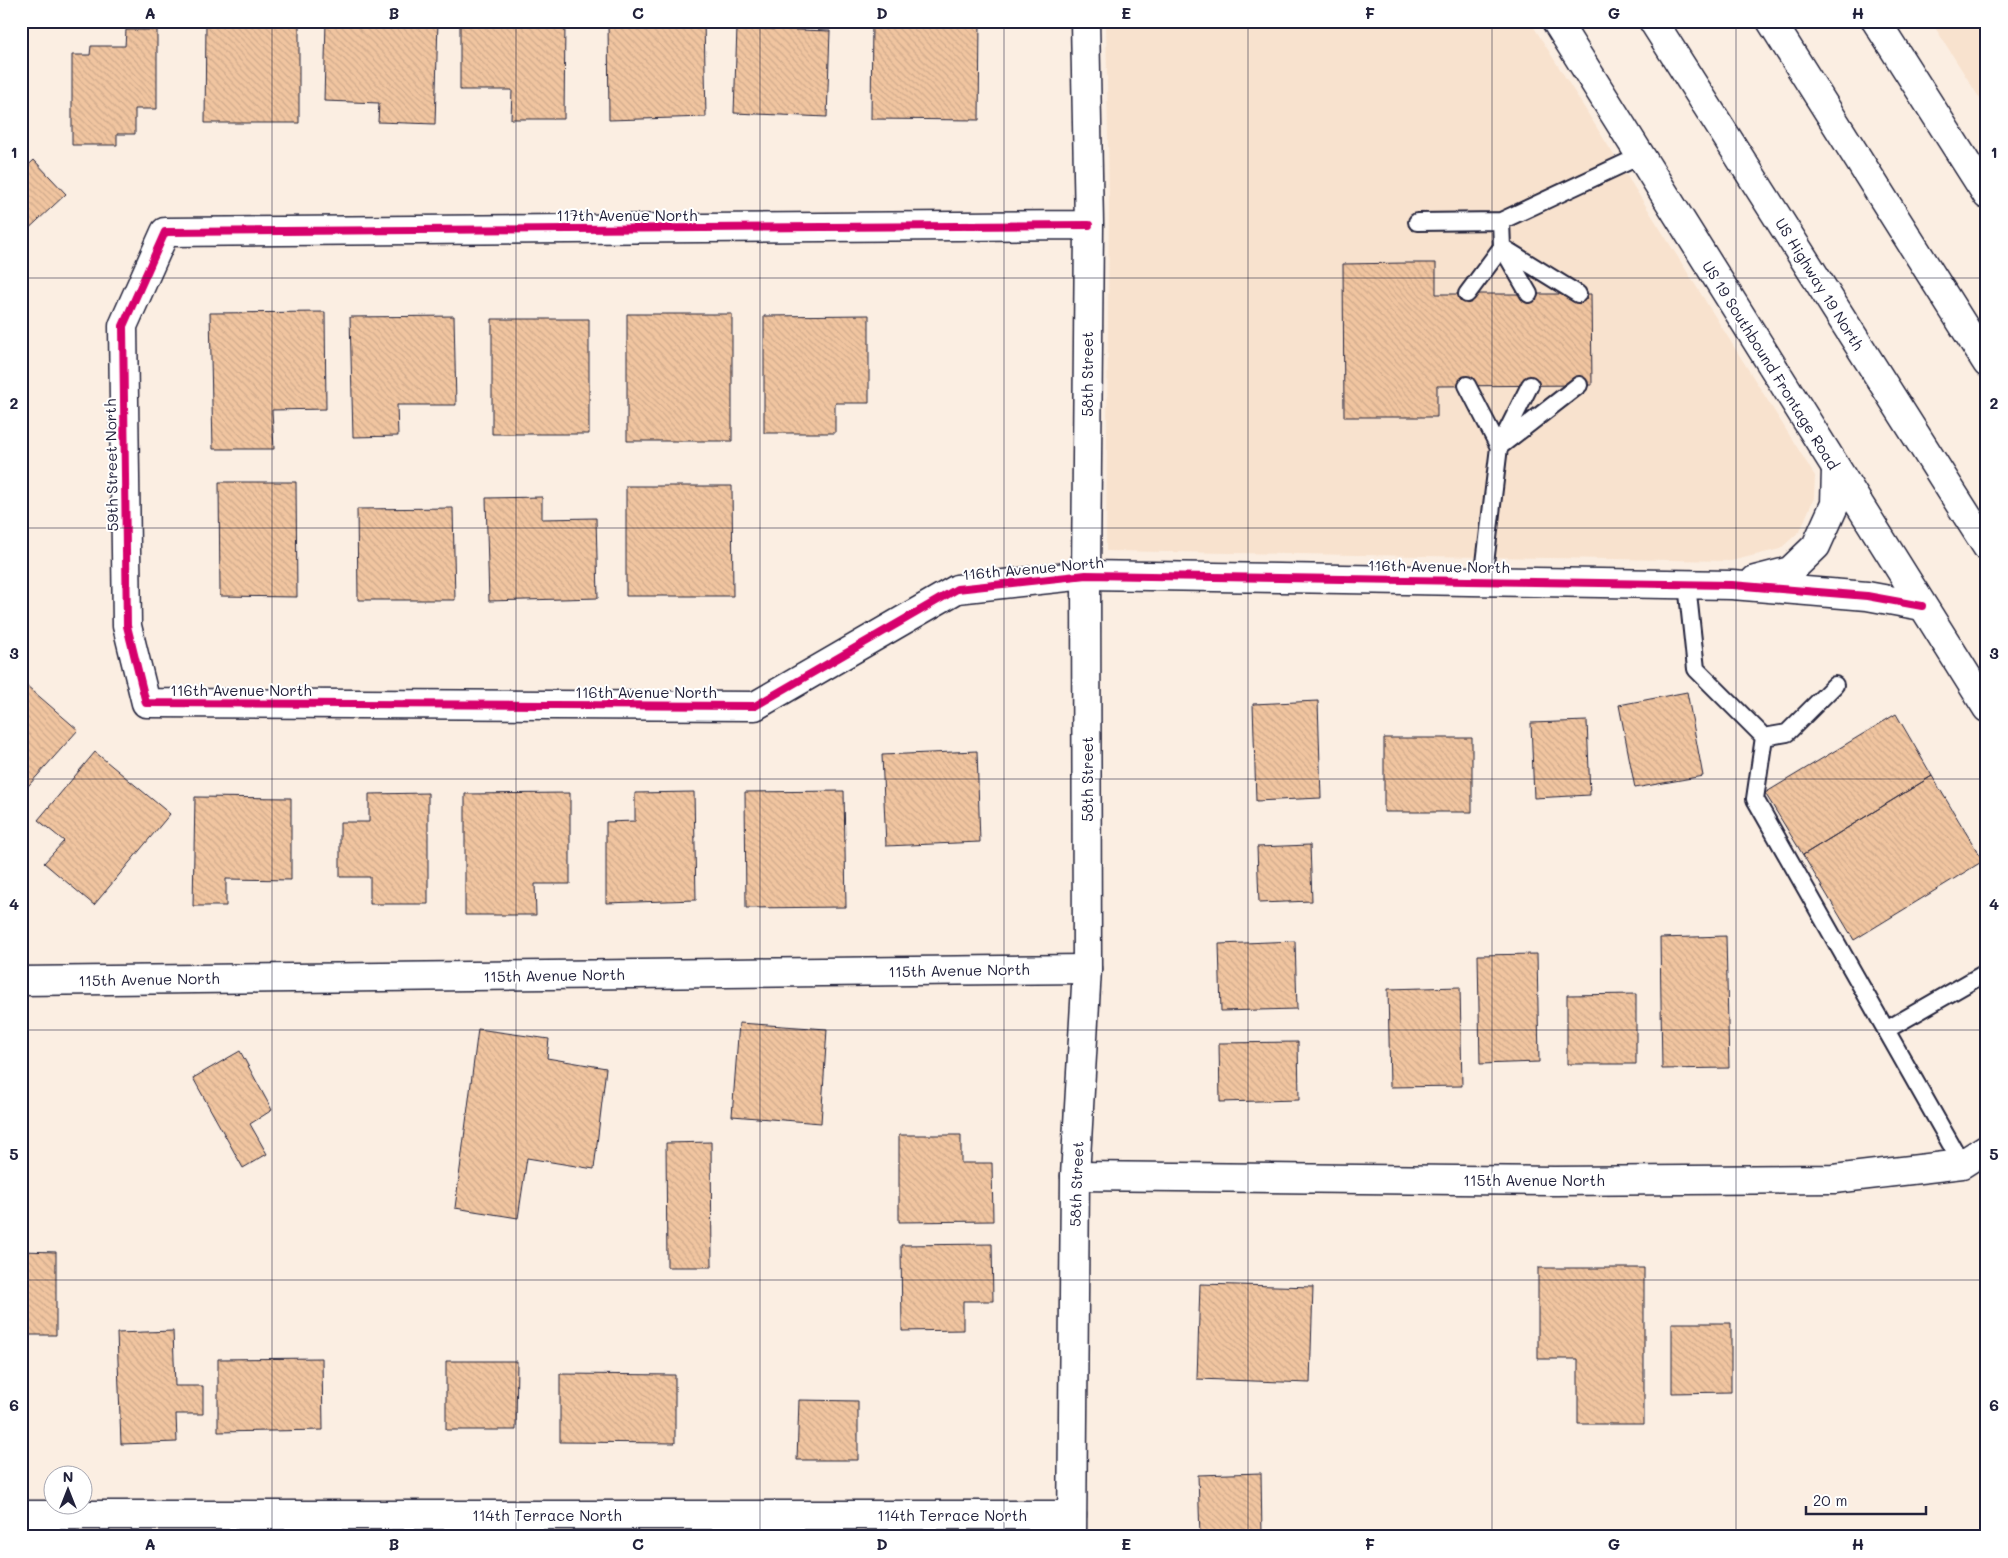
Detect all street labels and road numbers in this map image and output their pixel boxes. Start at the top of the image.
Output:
street label: 117th Avenue North [557,205,697,225]
street label: US Highway 19 North [1771,214,1869,354]
street label: US 19 Southbound Frontage Road [1698,257,1844,473]
street label: 58th Street [1077,331,1097,417]
street label: 59th Street North [100,399,122,531]
street label: 116th Avenue North [962,552,1104,584]
street label: 116th Avenue North [1368,555,1510,577]
street label: 116th Avenue North [170,680,312,700]
street label: 116th Avenue North [575,682,717,702]
street label: 58th Street [1077,736,1097,822]
street label: 115th Avenue North [888,959,1030,981]
street label: 115th Avenue North [483,964,625,986]
street label: 115th Avenue North [78,968,220,990]
street label: 58th Street [1065,1141,1087,1227]
street label: 115th Avenue North [1463,1170,1605,1190]
street label: 114th Terrace North [472,1505,622,1525]
street label: 114th Terrace North [877,1505,1027,1525]

